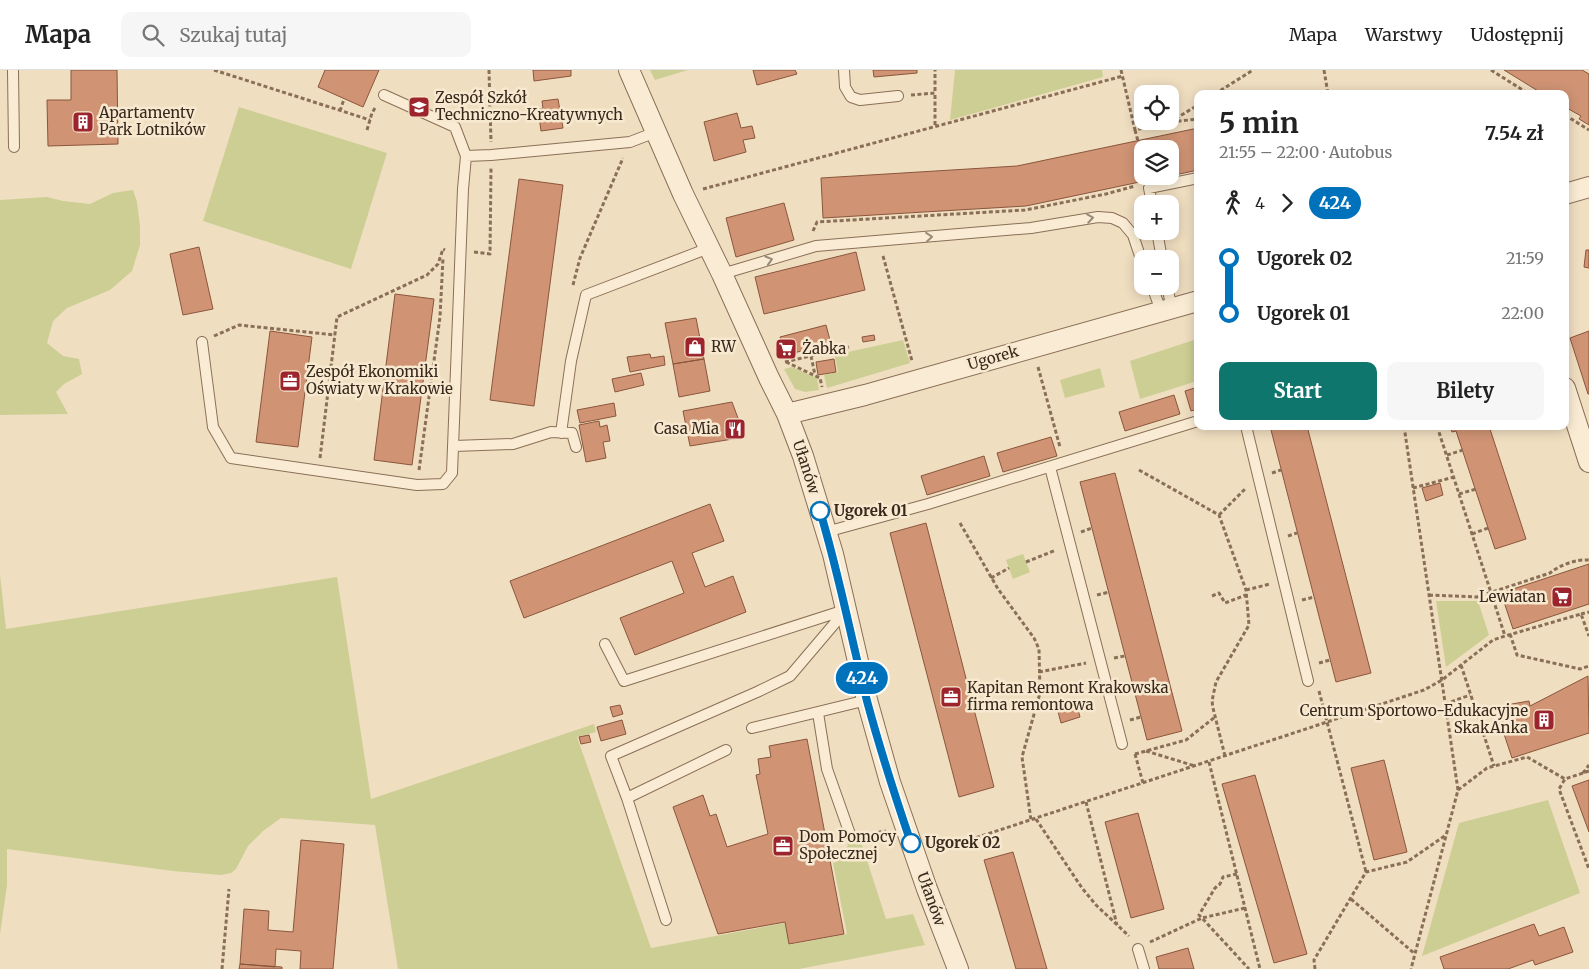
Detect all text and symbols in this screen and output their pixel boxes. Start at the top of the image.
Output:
search box [121,12,471,57]
text: Mapa [25,19,91,50]
icon: search [139,21,167,49]
text: Szukaj tutaj [179,23,287,47]
text: Mapa [1289,23,1337,46]
text: Warstwy [1365,23,1442,46]
text: Udostępnij [1470,23,1564,46]
map controls [1134,85,1179,295]
button: locate [1134,85,1179,130]
place label: Zespół Szkół Techniczno-Kreatywnych [435,88,623,124]
school or university icon: Zespół Szkół Techniczno-Kreatywnych [407,95,431,119]
place label: Apartamenty Park Lotników [98,103,206,139]
text: 5 min [1219,105,1299,141]
building icon: Apartamenty Park Lotników [71,110,95,134]
text: 7.54 zł [1485,121,1544,145]
button: layers [1134,140,1179,185]
text: 21:55 – 22:00 · Autobus [1219,142,1392,162]
icon: walk [1219,189,1247,217]
icon: forward [1273,189,1301,217]
text: 424 [1319,191,1351,214]
text: 4 [1255,193,1265,213]
button: + [1134,195,1179,240]
one-way arrow [1086,213,1094,224]
one-way arrow [925,231,933,242]
text: Ugorek 02 [1257,246,1352,270]
text: 21:59 [1506,248,1544,268]
button: − [1134,250,1179,295]
one-way arrow [764,256,772,266]
text: Ugorek 01 [1257,301,1350,325]
text: 22:00 [1501,303,1544,323]
shop icon: RW [683,335,707,359]
place label: RW [711,337,737,356]
supermarket icon: Żabka [774,337,798,361]
place label: Żabka [802,339,846,358]
street label: Ugorek [965,341,1021,374]
place label: Zespół Ekonomiki Oświaty w Krakowie [306,362,453,398]
button: Start [1219,362,1377,420]
button: Bilety [1387,362,1544,420]
office icon: Zespół Ekonomiki Oświaty w Krakowie [278,369,302,393]
restaurant icon: Casa Mia [723,417,747,441]
place label: Casa Mia [654,419,719,438]
street label: Ułanów [789,437,824,497]
marker: Ugorek 01 [810,501,830,521]
place label: Ugorek 01 [834,501,907,520]
supermarket icon: Lewiatan [1550,585,1574,609]
place label: Lewiatan [1479,587,1546,606]
line badge: 424 [833,662,891,694]
text: 424 [846,666,878,689]
place label: Kapitan Remont Krakowska firma remontowa [967,678,1168,714]
office icon: Kapitan Remont Krakowska firma remontowa [939,685,963,709]
place label: Centrum Sportowo-Edukacyjne SkakAnka [1300,701,1528,737]
building icon: Centrum Sportowo-Edukacyjne SkakAnka [1532,708,1556,732]
place label: Dom Pomocy Społecznej [799,827,897,863]
marker: Ugorek 02 [901,833,921,853]
place label: Ugorek 02 [925,833,1001,852]
office icon: Dom Pomocy Społecznej [771,834,795,858]
street label: Ułanów [913,869,950,929]

